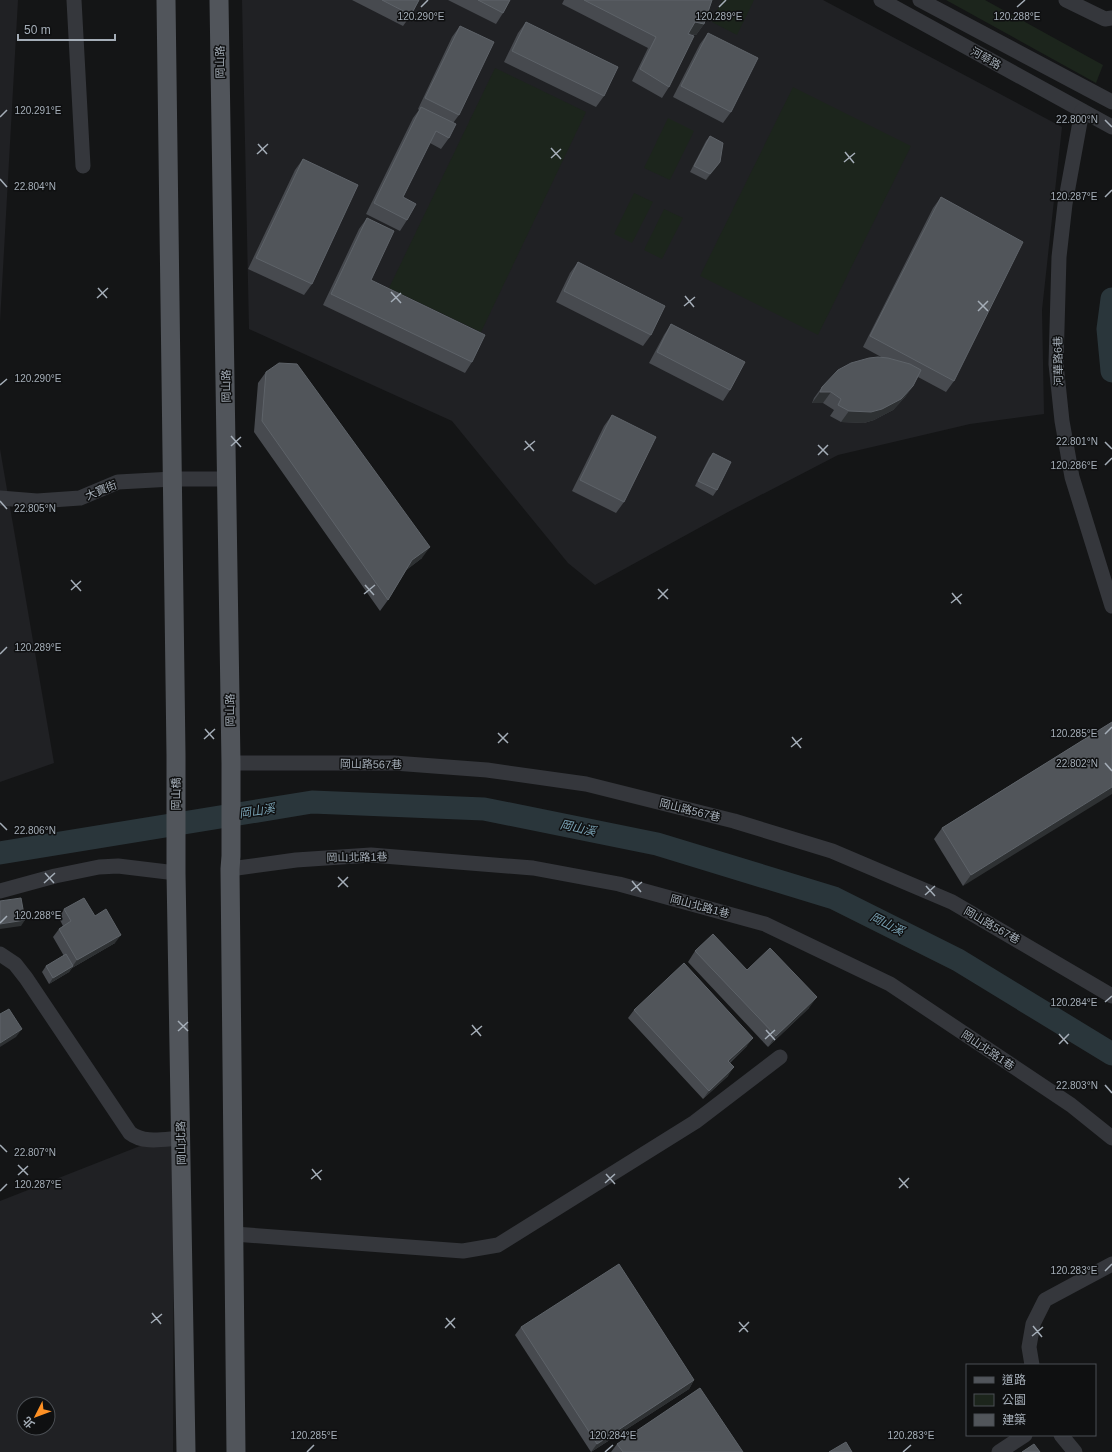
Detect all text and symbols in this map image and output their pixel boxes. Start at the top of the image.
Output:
text: 120.290°E [398,11,445,22]
text: 120.289°E [696,11,743,22]
text: 120.288°E [994,11,1041,22]
scale bar [18,16,115,42]
text: 50 m [24,23,51,37]
street label: 岡山路 [214,45,226,79]
street label: 河華路 [969,45,1003,71]
text: 120.291°E [15,105,62,116]
text: 22.800°N [1056,114,1098,125]
text: 22.804°N [14,181,56,192]
text: 120.287°E [1051,191,1098,202]
street label: 河華路6巷 [1052,336,1064,386]
street label: 岡山路 [220,369,232,403]
text: 120.290°E [15,373,62,384]
text: 22.801°N [1056,436,1098,447]
text: 120.286°E [1051,460,1098,471]
street label: 大寶街 [83,478,119,502]
text: 22.805°N [14,503,56,514]
text: 120.289°E [15,642,62,653]
street label: 岡山路 [224,693,236,727]
text: 120.285°E [1051,728,1098,739]
street label: 岡山路567巷 [340,757,402,771]
text: 22.802°N [1056,758,1098,769]
street label: 岡山橋 [170,778,182,811]
street label: 岡山路567巷 [658,797,722,823]
water label: 岡山溪 [238,801,278,821]
water label: 岡山溪 [559,817,599,839]
text: 22.806°N [14,825,56,836]
street label: 岡山北路1巷 [326,850,388,864]
street label: 岡山北路1巷 [669,892,731,920]
street label: 岡山路567巷 [962,904,1022,946]
text: 120.288°E [15,910,62,921]
water label: 岡山溪 [868,910,908,939]
text: 120.284°E [1051,997,1098,1008]
street label: 岡山北路1巷 [959,1028,1017,1072]
text: 22.803°N [1056,1080,1098,1091]
street label: 岡山北路 [175,1121,187,1165]
text: 22.807°N [14,1147,56,1158]
text: 120.287°E [15,1179,62,1190]
text: 120.283°E [1051,1265,1098,1276]
legend [966,1364,1096,1436]
text: 道路 [1002,1373,1026,1387]
text: 公園 [1002,1393,1026,1407]
north arrow [16,1396,56,1436]
text: 建築 [1002,1413,1026,1427]
text: 北 [20,1415,37,1431]
text: 120.285°E [291,1430,338,1441]
text: 120.284°E [590,1430,637,1441]
text: 120.283°E [888,1430,935,1441]

